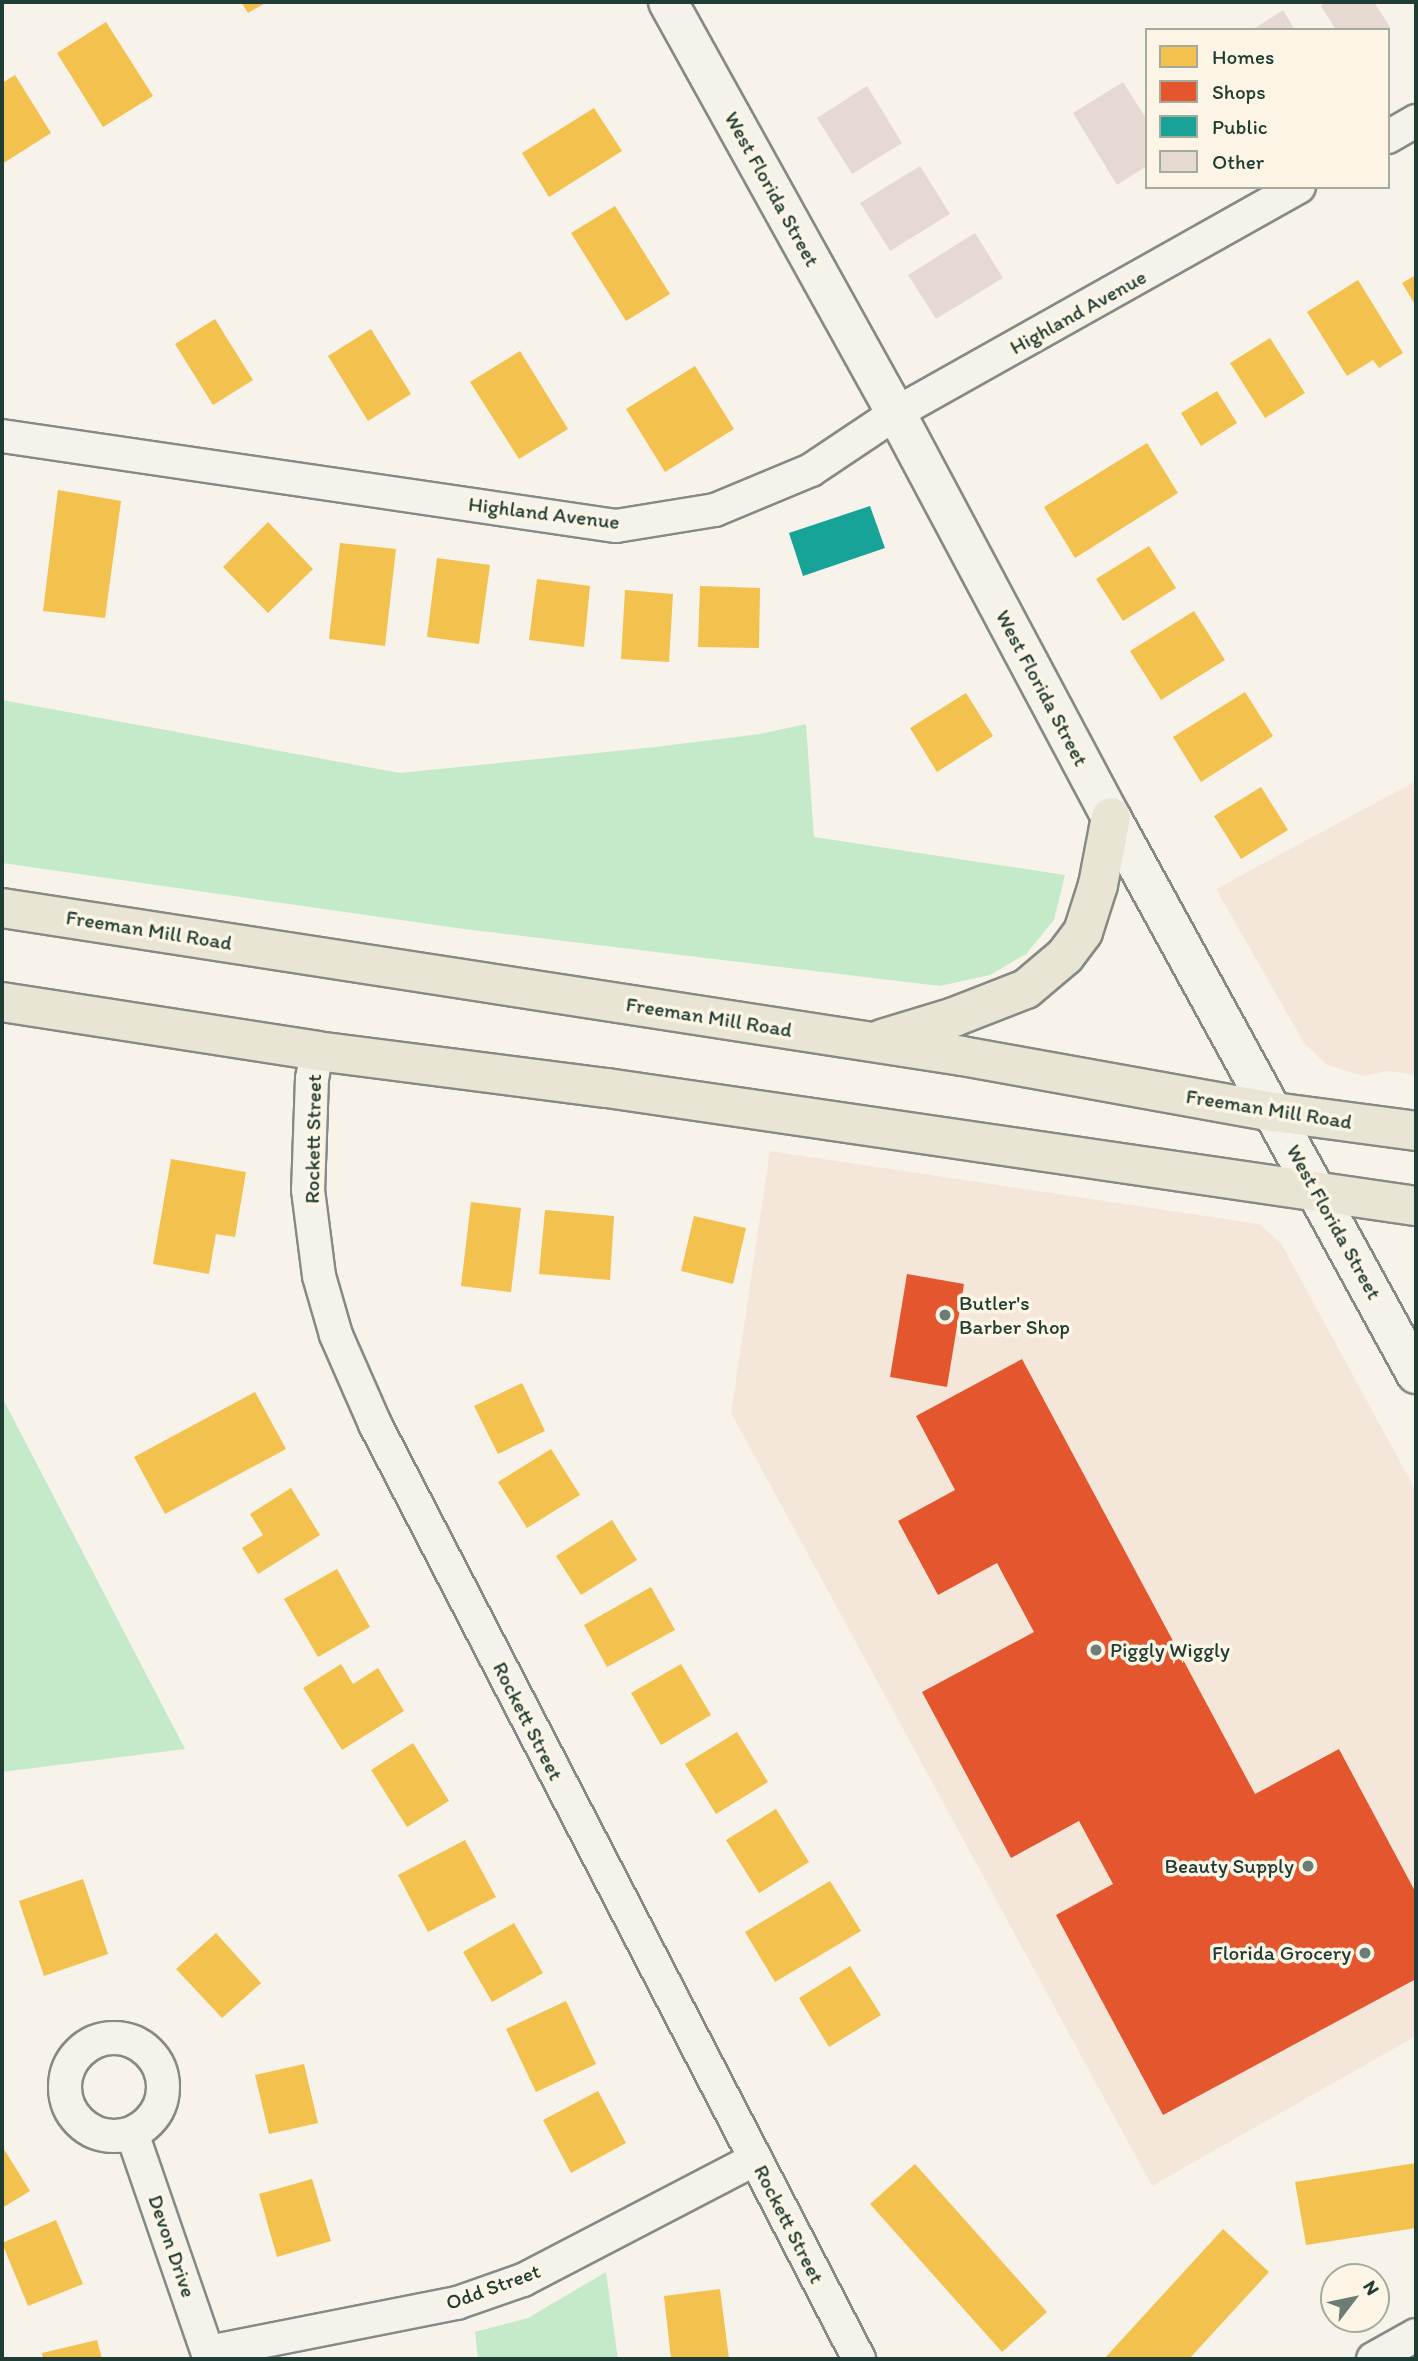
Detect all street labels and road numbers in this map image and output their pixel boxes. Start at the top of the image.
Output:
street label: West Florida Street [719,107,825,271]
street label: Highland Avenue [1006,264,1150,360]
street label: Highland Avenue [467,491,621,535]
street label: West Florida Street [990,606,1094,770]
street label: Freeman Mill Road [65,904,233,956]
street label: Freeman Mill Road [625,991,793,1043]
street label: Rockett Street [299,1074,327,1204]
street label: Freeman Mill Road [1185,1083,1353,1135]
street label: West Florida Street [1281,1140,1387,1304]
street label: Rockett Street [487,1658,569,1784]
street label: Rockett Street [748,2161,830,2287]
street label: Devon Drive [143,2191,201,2301]
street label: Odd Street [443,2258,543,2316]

